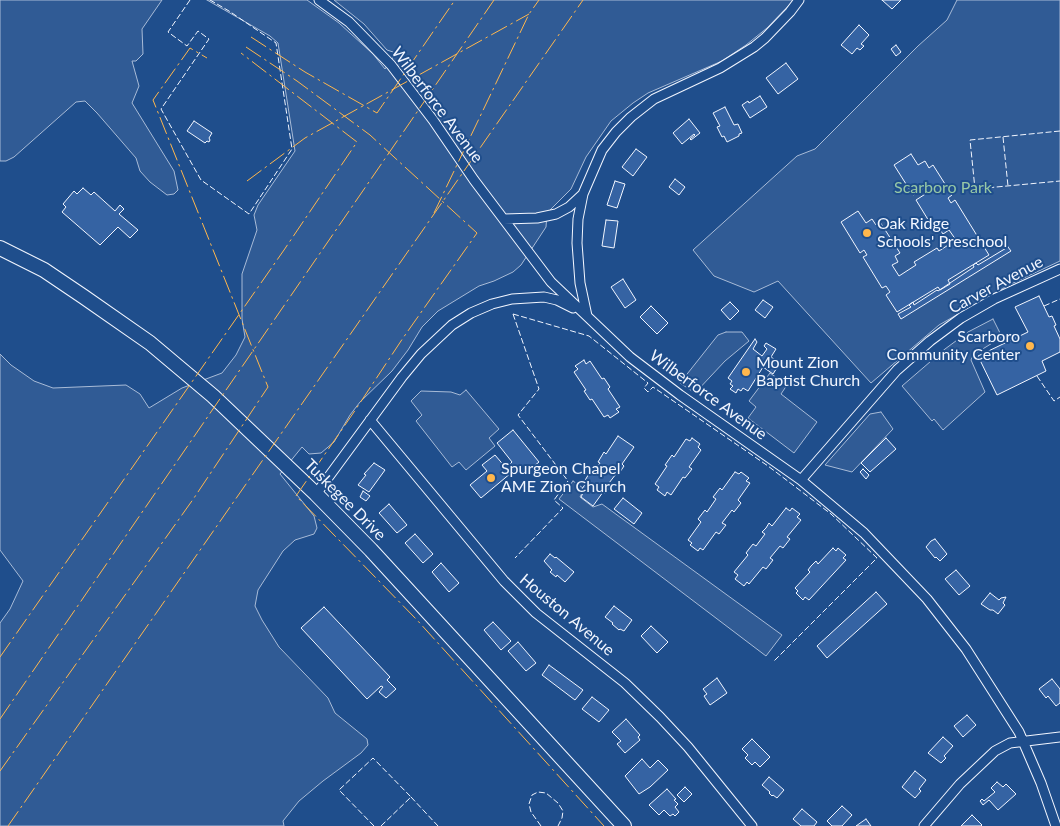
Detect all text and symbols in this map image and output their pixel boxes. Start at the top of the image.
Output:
street label: Wilberforce Avenue [387,43,487,167]
park label: Scarboro Park [894,178,992,198]
place label: Oak Ridge Schools' Preschool [877,214,1007,252]
marker: Oak Ridge Schools' Preschool [861,227,873,239]
street label: Carver Avenue [946,252,1046,318]
place label: Scarboro Community Center [887,327,1020,365]
marker: Scarboro Community Center [1024,340,1036,352]
street label: Wilberforce Avenue [646,346,770,444]
place label: Mount Zion Baptist Church [756,353,860,391]
marker: Mount Zion Baptist Church [740,366,752,378]
street label: Tuskegee Drive [300,455,390,545]
place label: Spurgeon Chapel AME Zion Church [501,459,626,497]
marker: Spurgeon Chapel AME Zion Church [485,472,497,484]
street label: Houston Avenue [516,570,618,660]

